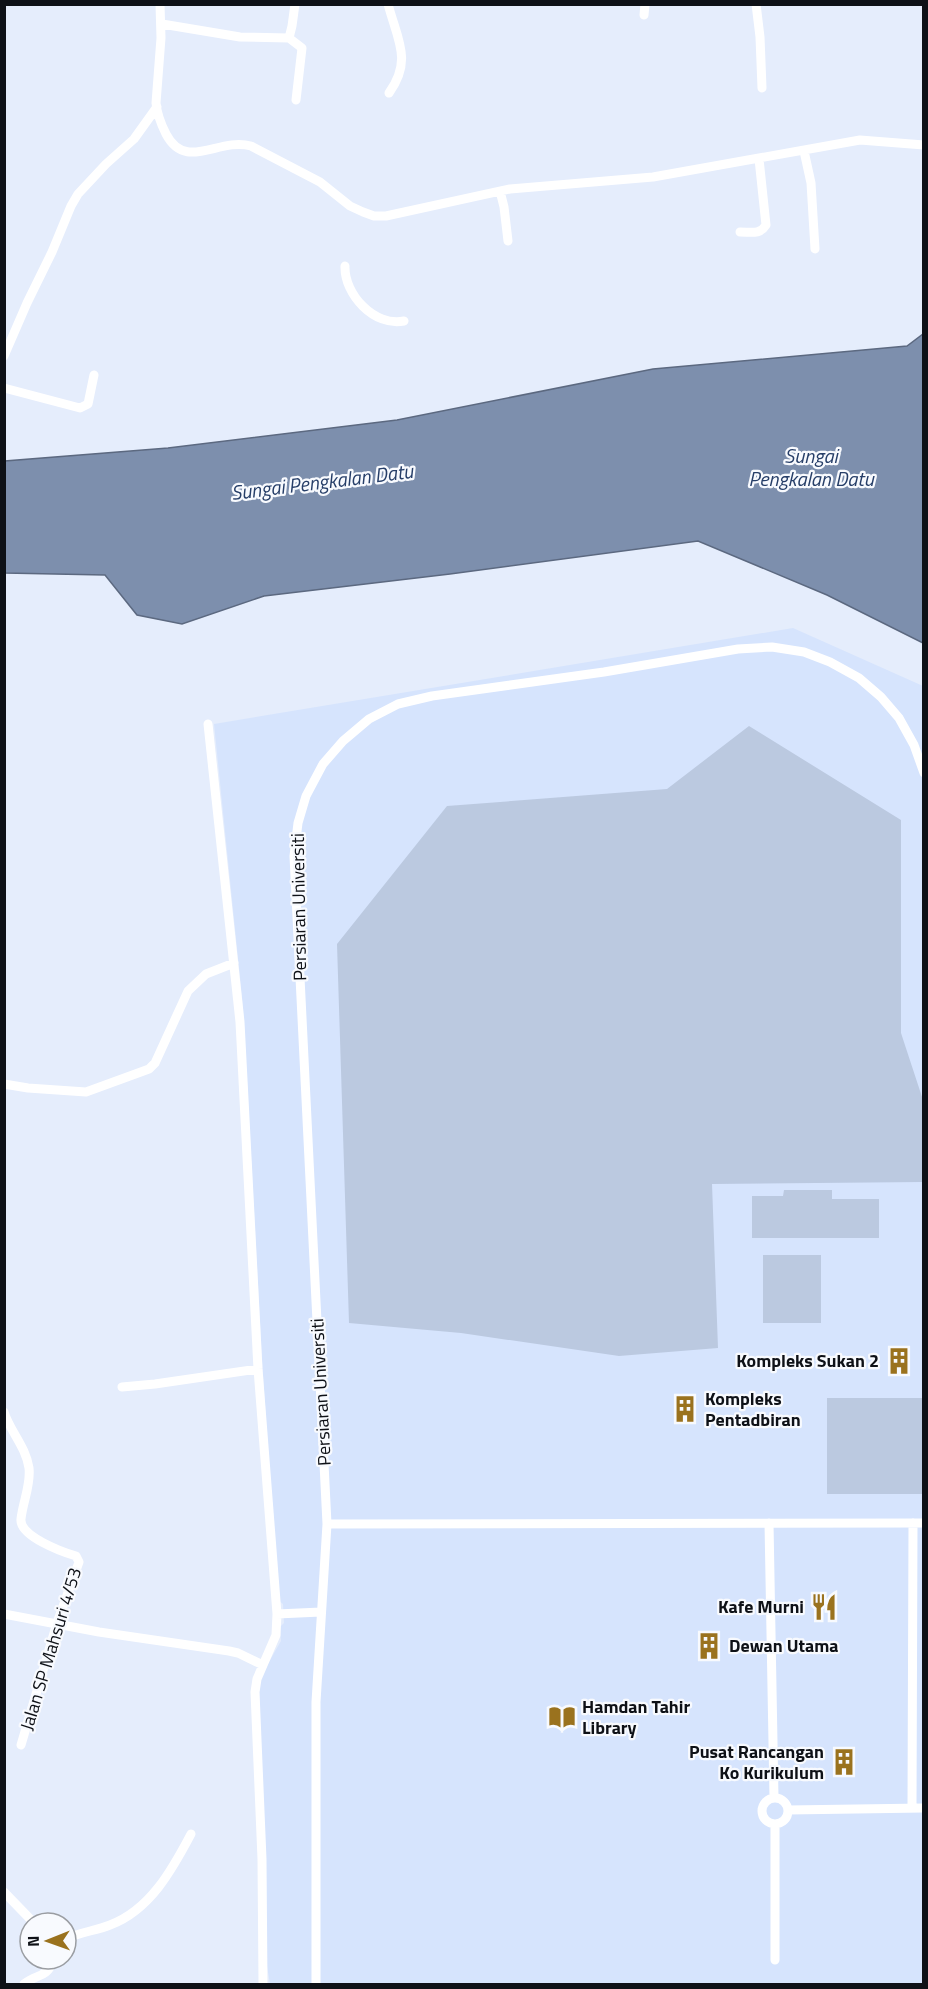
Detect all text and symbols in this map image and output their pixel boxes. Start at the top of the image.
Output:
water label: Sungai Pengkalan Datu [748,440,875,494]
water label: Sungai Pengkalan Datu [229,455,416,508]
street label: Persiaran Universiti [284,833,313,981]
street label: Persiaran Universiti [303,1318,338,1466]
building icon: Kompleks Sukan 2 [884,1346,914,1376]
place label: Kompleks Sukan 2 [736,1347,879,1374]
place label: Kompleks Pentadbiran [705,1385,801,1433]
building icon: Kompleks Pentadbiran [670,1394,700,1424]
street label: Jalan SP Mahsuri 4/53 [13,1564,88,1734]
restaurant icon: Kafe Murni [809,1592,839,1622]
place label: Kafe Murni [718,1593,804,1620]
building icon: Dewan Utama [694,1631,724,1661]
place label: Dewan Utama [729,1632,839,1659]
place label: Hamdan Tahir Library [582,1693,690,1741]
library icon: Hamdan Tahir Library [547,1702,577,1732]
place label: Pusat Rancangan Ko Kurikulum [689,1738,824,1786]
building icon: Pusat Rancangan Ko Kurikulum [829,1747,859,1777]
north arrow [18,1911,78,1971]
text: N [21,1936,45,1947]

